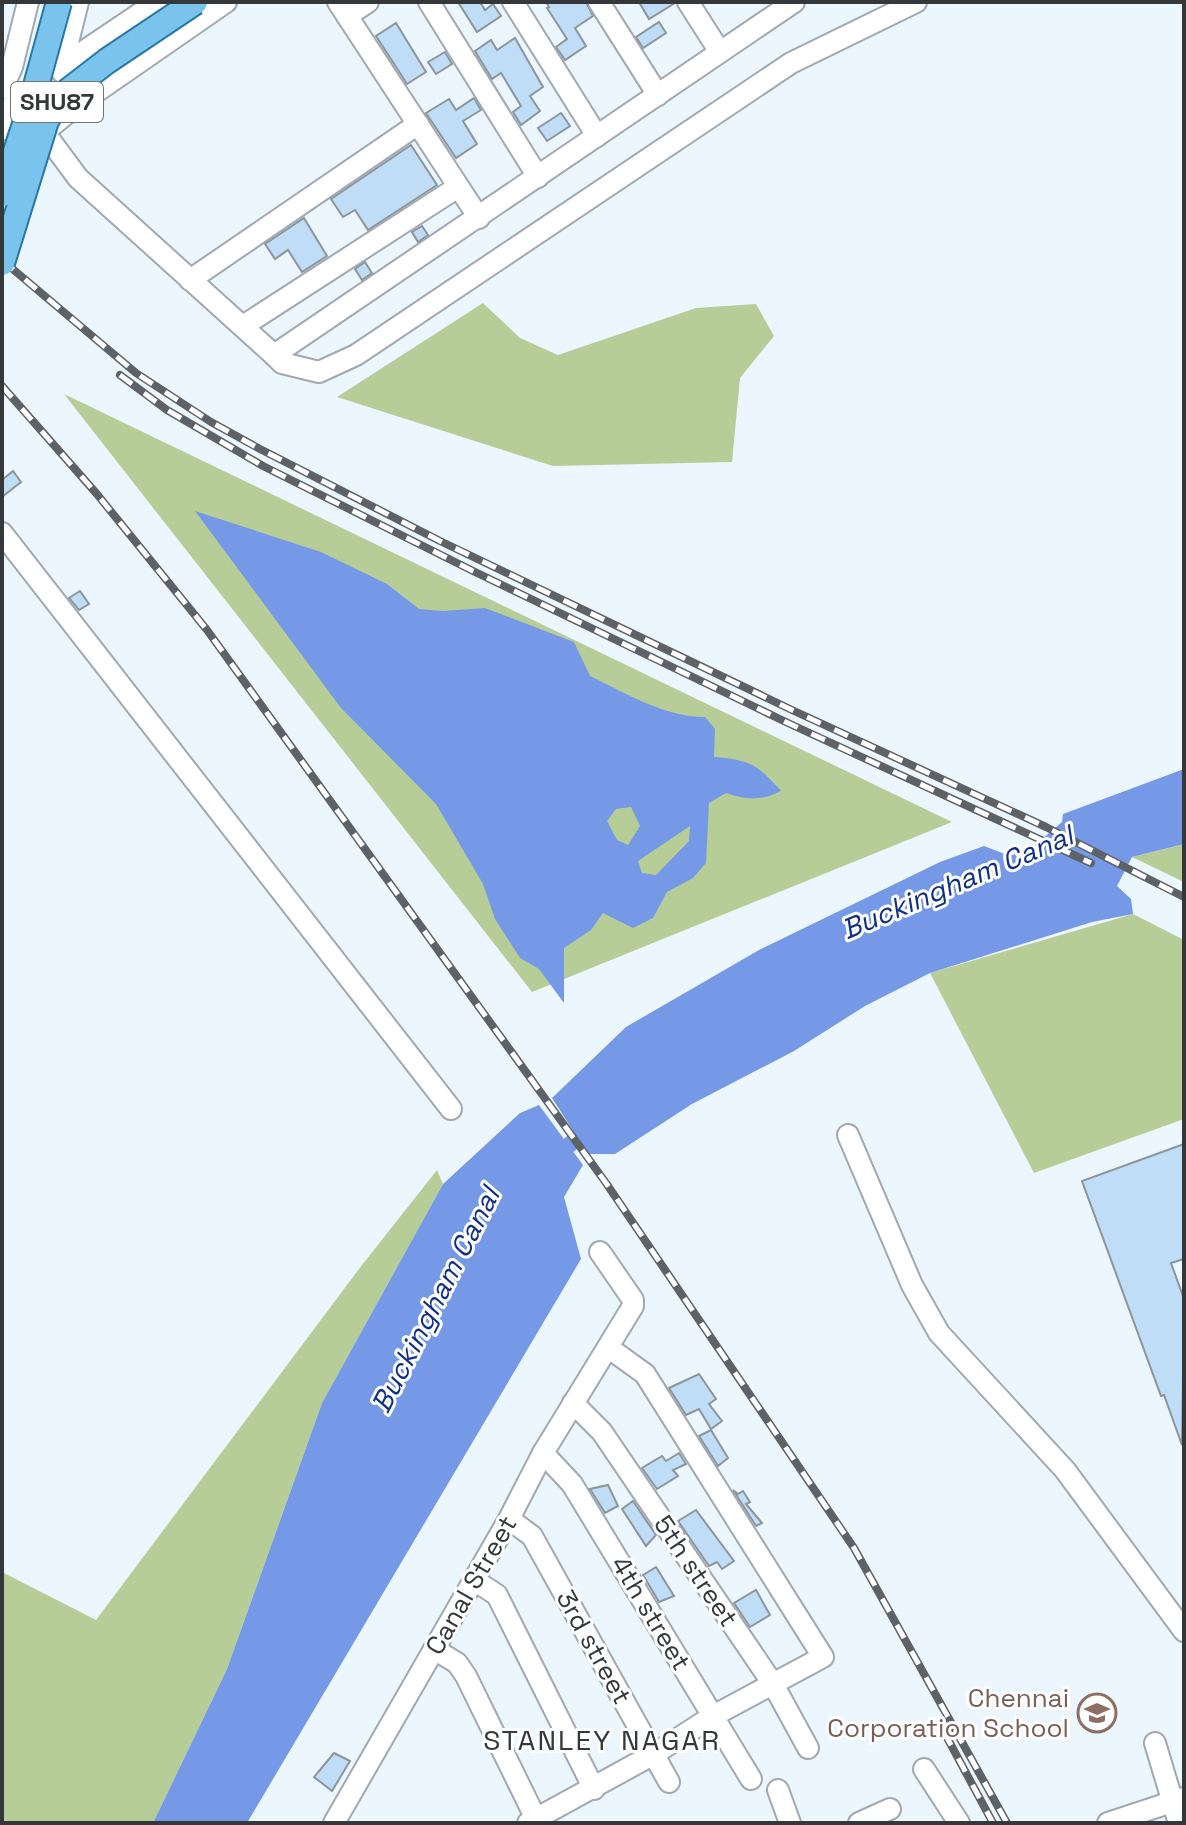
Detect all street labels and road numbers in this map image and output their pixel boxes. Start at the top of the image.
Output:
road number: SHU87 [11,82,103,122]
street label: Canal Street [418,1509,524,1661]
street label: 5th street [646,1509,746,1633]
street label: 4th street [604,1549,698,1677]
street label: 3rd street [549,1584,639,1710]

